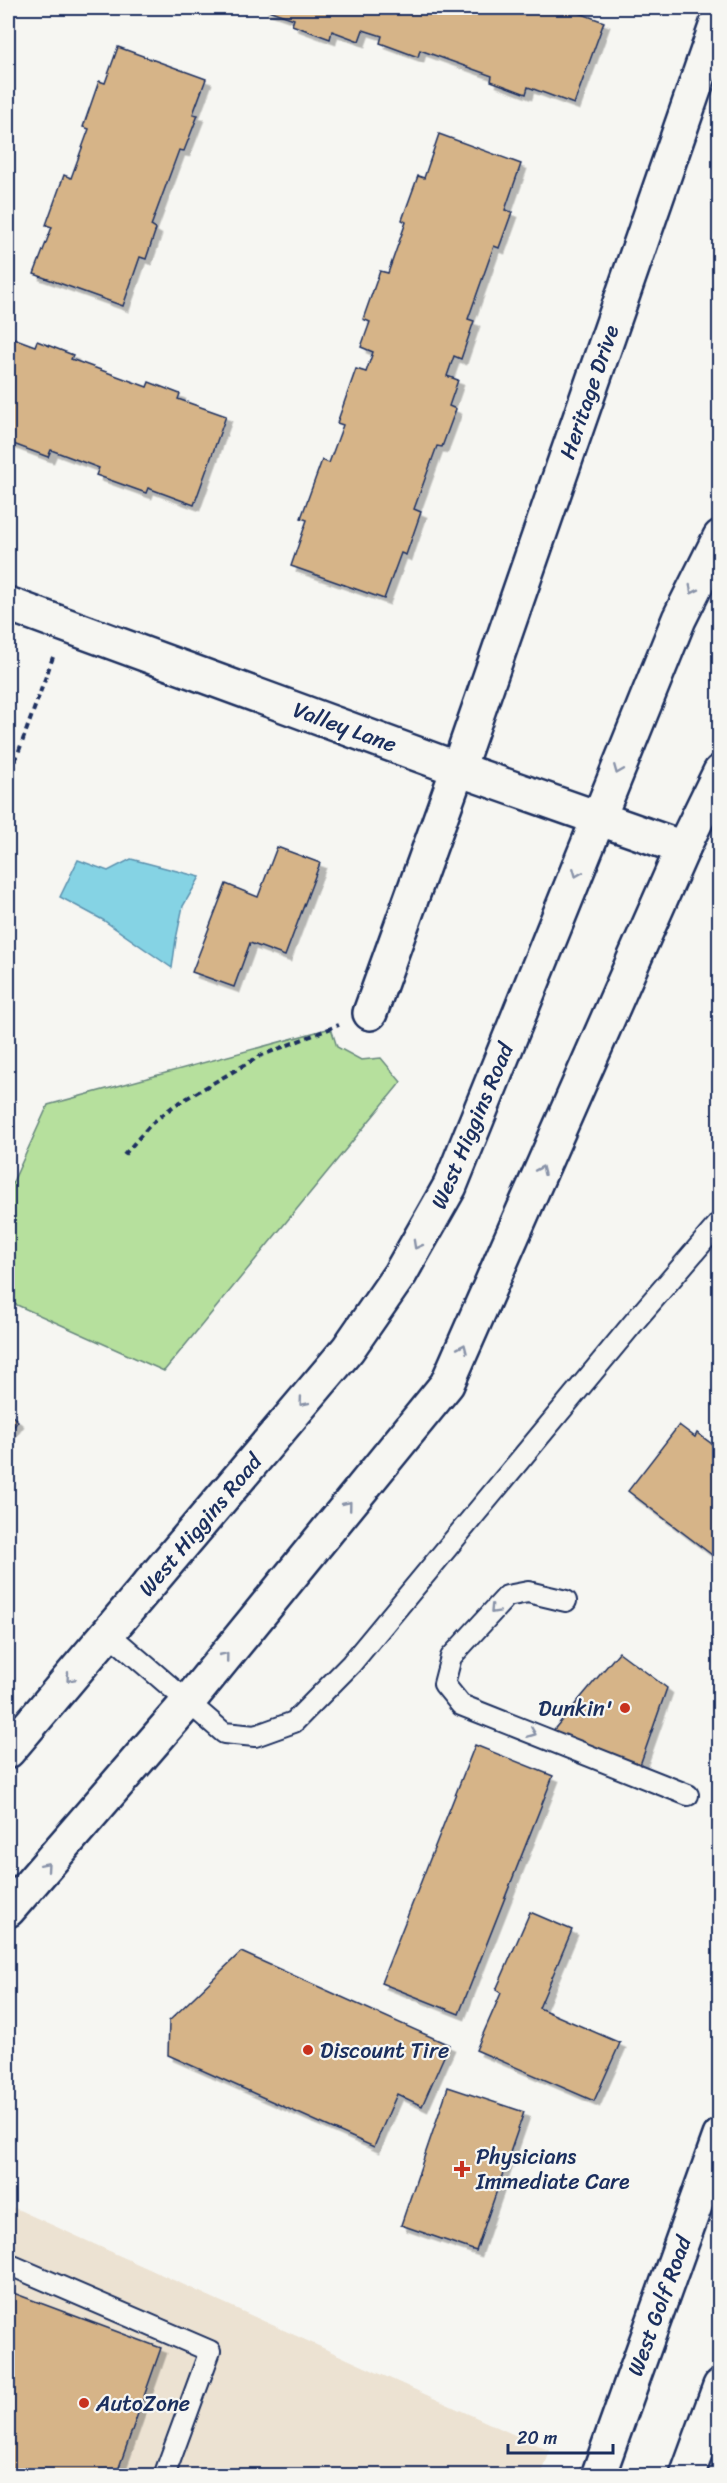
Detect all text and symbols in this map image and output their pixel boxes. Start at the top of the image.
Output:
street label: Heritage Drive [548,319,630,464]
one-way arrow [689,583,701,594]
street label: Valley Lane [288,690,402,764]
one-way arrow [613,764,626,774]
one-way arrow [572,867,584,878]
street label: West Higgins Road [419,1035,525,1215]
one-way arrow [534,1165,546,1176]
one-way arrow [413,1239,424,1249]
one-way arrow [455,1344,467,1355]
one-way arrow [299,1396,310,1407]
street label: West Higgins Road [128,1443,273,1605]
one-way arrow [341,1501,352,1512]
one-way arrow [490,1603,501,1614]
one-way arrow [218,1652,229,1663]
one-way arrow [66,1671,77,1682]
place label: Dunkin' [538,1689,613,1728]
marker: Dunkin' [618,1701,632,1715]
one-way arrow [526,1726,537,1738]
one-way arrow [39,1862,50,1873]
place label: Discount Tire [320,2031,449,2070]
marker: Discount Tire [301,2043,315,2057]
place label: Physicians Immediate Care [475,2137,630,2201]
marker: Physicians Immediate Care [453,2160,471,2178]
street label: West Golf Road [616,2229,703,2382]
place label: AutoZone [95,2384,190,2423]
marker: AutoZone [77,2396,91,2410]
scale bar [508,2417,613,2455]
text: 20 m [517,2422,557,2454]

